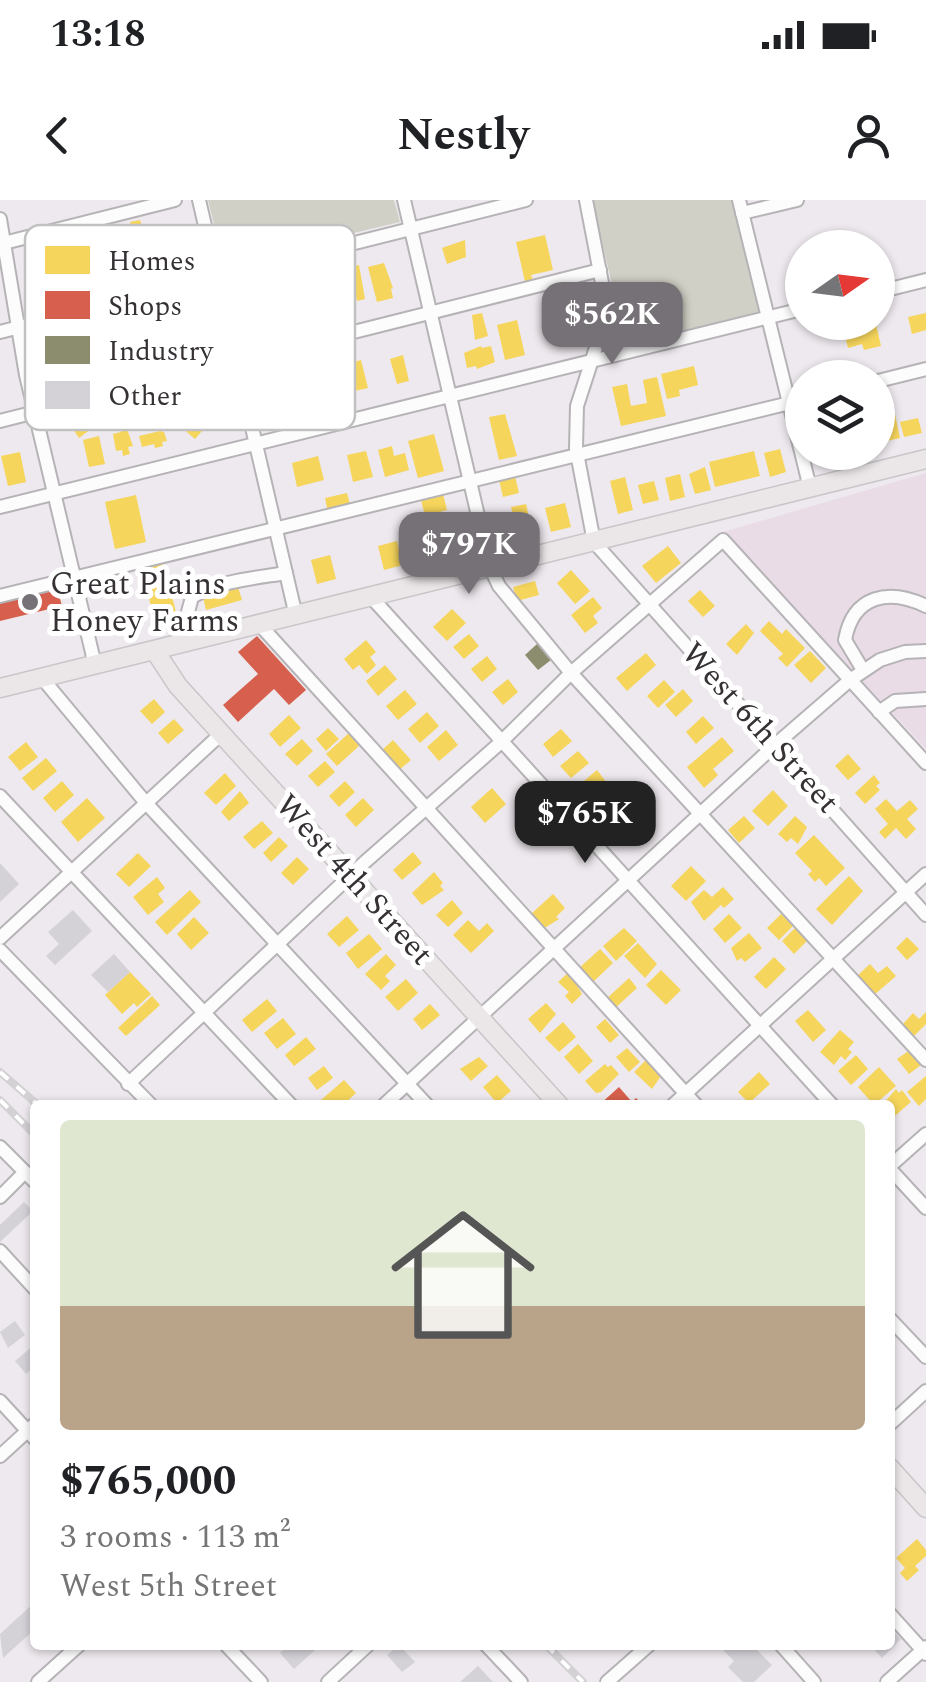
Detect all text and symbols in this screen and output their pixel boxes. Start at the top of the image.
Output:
text: 13:18 [50,6,145,64]
text: Nestly [397,101,529,170]
icon: back [30,108,85,163]
icon: person [841,108,896,163]
legend [25,225,355,430]
north arrow [785,230,895,340]
map controls [785,230,895,470]
text: Homes [108,240,196,283]
pin: $562K [542,282,682,367]
text: Shops [108,285,182,328]
text: $562K [564,290,660,339]
text: Industry [108,330,215,373]
button: layers [785,360,895,470]
text: Other [108,375,181,418]
pin: $797K [399,512,539,597]
text: $797K [421,520,517,569]
place label: Great Plains Honey Farms [50,560,239,646]
marker: Great Plains Honey Farms [19,591,41,613]
street label: West 6th Street [669,631,851,825]
pin: $765K [515,781,655,866]
street label: West 4th Street [263,783,445,977]
text: $765K [537,789,633,838]
icon: home [373,1185,553,1365]
text: $765,000 [60,1450,236,1513]
text: 3 rooms · 113 m² [60,1513,290,1562]
text: West 5th Street [60,1562,277,1611]

